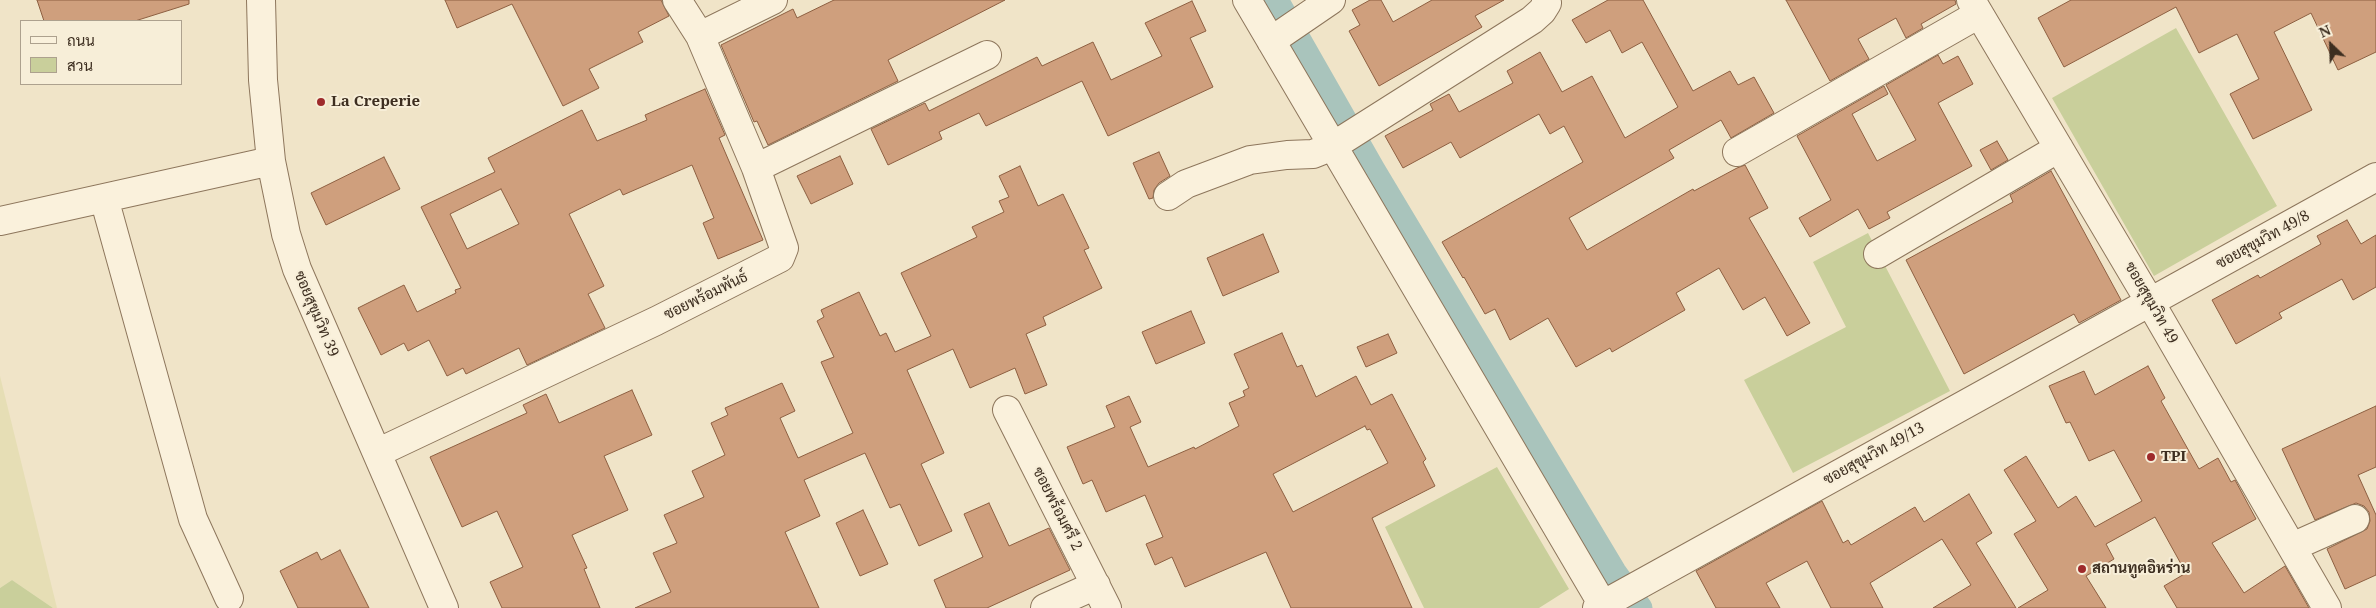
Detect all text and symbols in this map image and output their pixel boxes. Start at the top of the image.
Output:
legend [20,20,182,85]
north arrow [2306,20,2356,70]
text: N [2316,20,2334,42]
text: ถนน [67,30,95,50]
text: สวน [67,55,93,75]
place label: La Creperie [331,93,420,111]
marker: La Creperie [315,96,327,108]
street label: ซอยสุขุมวิท 49/8 [2213,207,2313,273]
street label: ซอยสุขุมวิท 49 [2120,259,2182,347]
street label: ซอยสุขุมวิท 39 [290,268,342,360]
street label: ซอยพร้อมพันธ์ [661,268,751,324]
street label: ซอยสุขุมวิท 49/13 [1820,419,1928,489]
place label: TPI [2161,448,2186,466]
marker: TPI [2145,451,2157,463]
street label: ซอยพร้อมศรี 2 [1028,464,1086,554]
place label: สถานทูตอิหร่าน [2092,560,2191,578]
marker: สถานทูตอิหร่าน [2076,563,2088,575]

